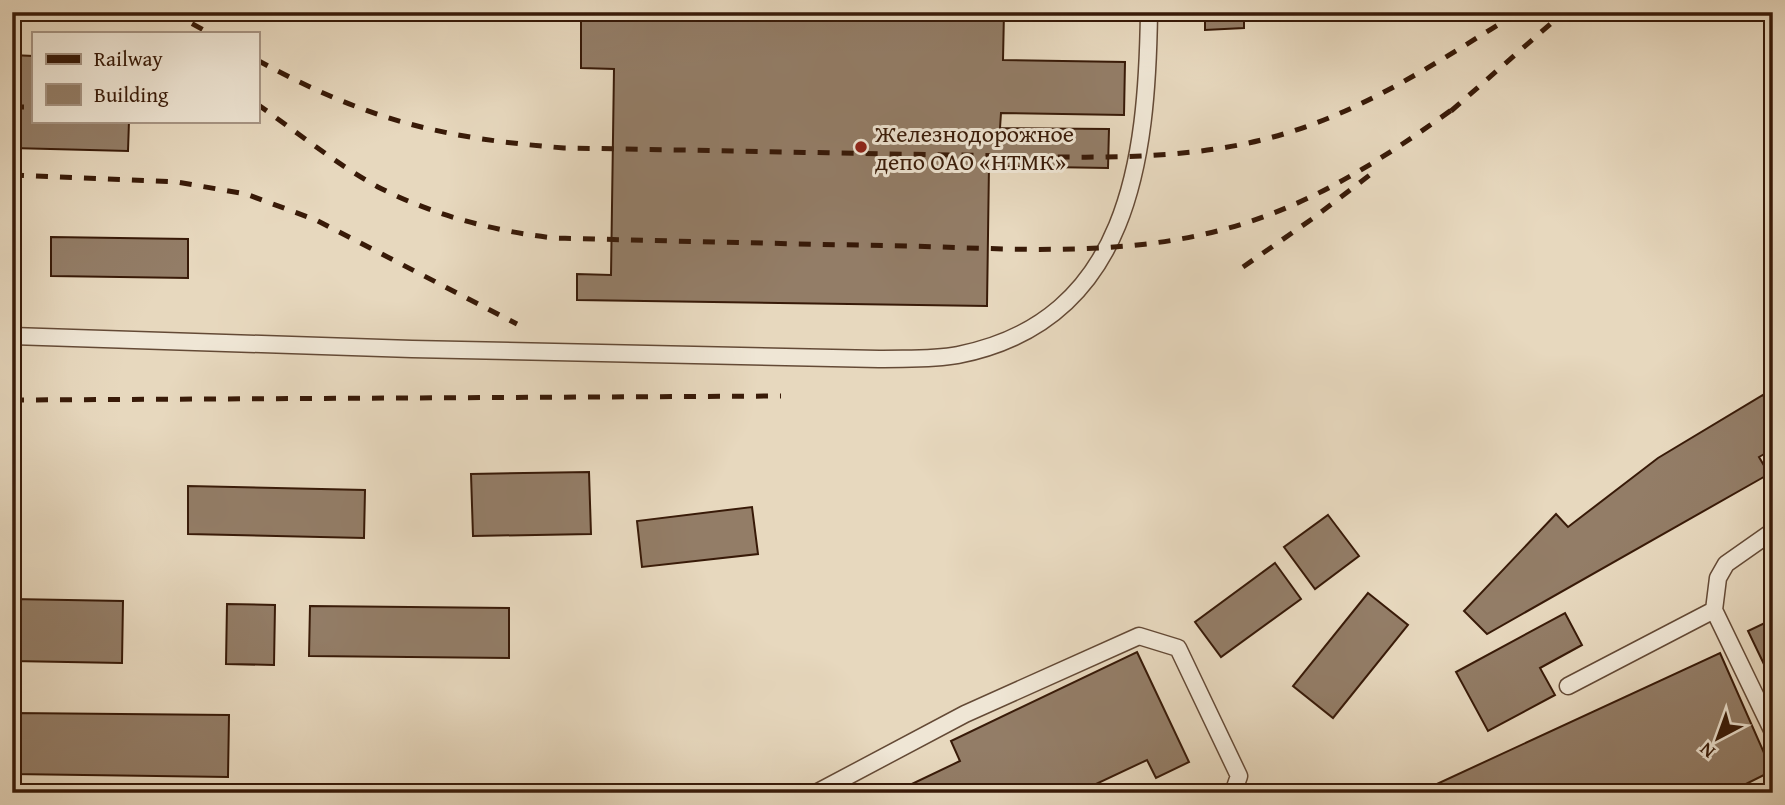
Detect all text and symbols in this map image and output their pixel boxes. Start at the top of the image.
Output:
legend [32,32,259,122]
text: Railway [94,43,163,74]
text: Building [94,79,169,110]
place label: Железнодорожное депо ОАО «НТМК» [874,116,1074,179]
marker: Железнодорожное депо ОАО «НТМК» [853,139,869,155]
north arrow [1684,704,1754,774]
text: N [1693,736,1721,766]

